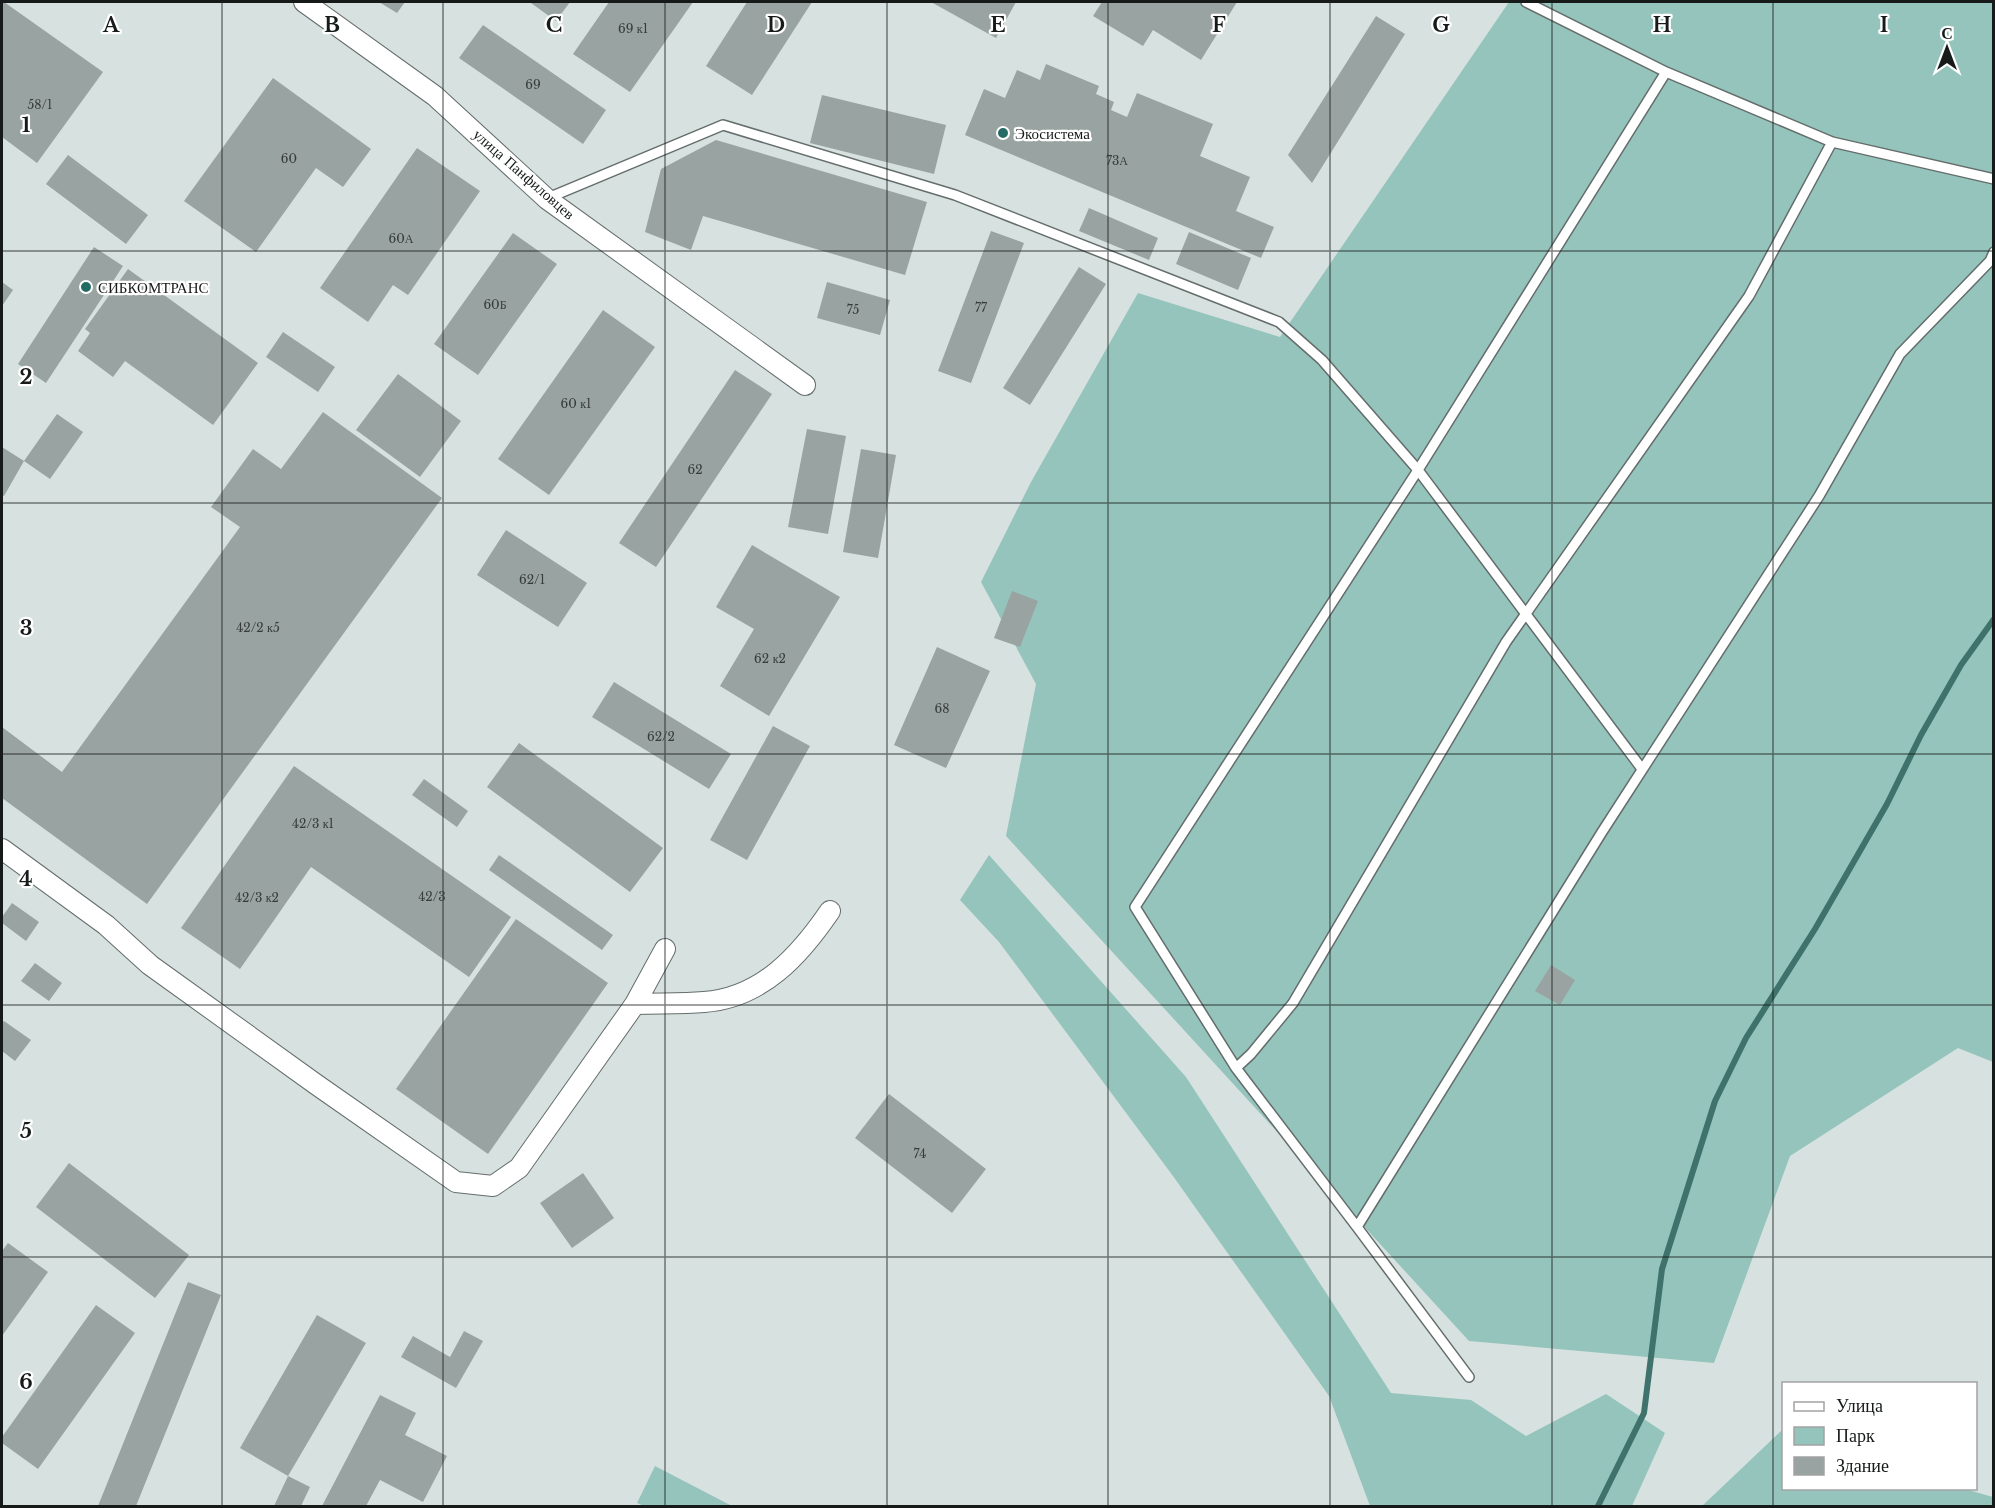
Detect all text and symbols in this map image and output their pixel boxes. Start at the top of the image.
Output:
text: A [102,13,120,37]
text: B [324,13,340,37]
text: C [546,13,562,37]
text: D [767,13,785,37]
text: E [990,13,1006,37]
text: F [1212,13,1226,37]
text: G [1432,13,1450,37]
text: H [1653,13,1672,37]
text: I [1880,13,1888,37]
north arrow [1917,18,1977,78]
house number: 69 к1 [618,21,648,36]
text: С [1941,23,1953,43]
house number: 69 [525,77,541,92]
house number: 58/1 [28,97,52,112]
text: 1 [22,113,31,137]
place label: Экосистема [1015,124,1090,143]
street label: улица Панфиловцев [469,125,579,223]
marker: Экосистема [996,126,1010,140]
house number: 60 [281,151,297,166]
house number: 73А [1106,153,1128,168]
house number: 60А [389,231,414,246]
place label: СИБКОМТРАНС [98,278,209,297]
marker: СИБКОМТРАНС [79,280,93,294]
house number: 60Б [483,297,507,312]
house number: 77 [975,300,988,315]
house number: 75 [847,302,860,317]
text: 2 [19,365,33,389]
house number: 60 к1 [561,396,591,411]
house number: 62 [687,462,703,477]
house number: 62/1 [519,572,545,587]
text: 3 [20,616,32,640]
house number: 42/2 к5 [236,620,280,635]
house number: 62 к2 [754,651,786,666]
house number: 68 [935,701,950,716]
house number: 62/2 [647,729,675,744]
house number: 42/3 к1 [292,816,334,831]
text: 4 [19,867,33,891]
house number: 42/3 [418,889,446,904]
house number: 42/3 к2 [235,890,279,905]
text: 5 [20,1119,32,1143]
house number: 74 [914,1146,926,1161]
text: 6 [19,1370,33,1394]
legend [1782,1382,1977,1490]
text: Улица [1836,1395,1883,1417]
text: Парк [1836,1425,1875,1447]
text: Здание [1836,1455,1889,1477]

